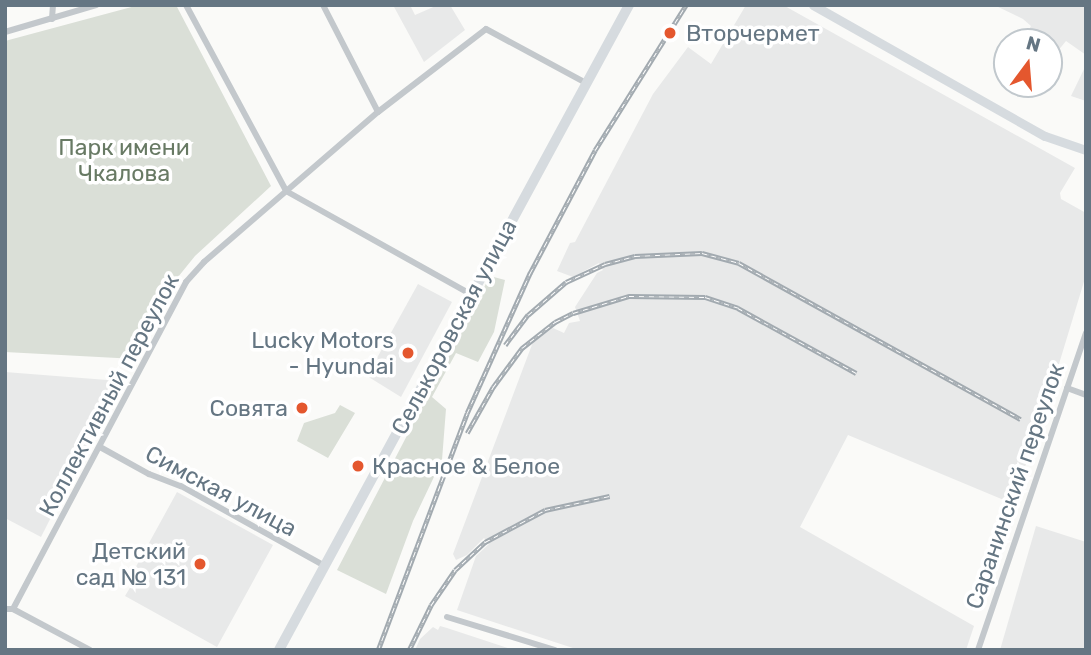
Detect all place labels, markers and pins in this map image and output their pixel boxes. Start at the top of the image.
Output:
place label: Вторчермет [686,19,820,47]
marker: Вторчермет [660,23,680,43]
place label: Lucky Motors - Hyundai [251,326,394,380]
marker: Lucky Motors - Hyundai [400,345,416,361]
place label: Совята [210,394,288,422]
marker: Совята [294,400,310,416]
place label: Красное & Белое [372,452,560,480]
marker: Красное & Белое [350,458,366,474]
place label: Детский сад № 131 [76,537,186,591]
marker: Детский сад № 131 [192,556,208,572]

